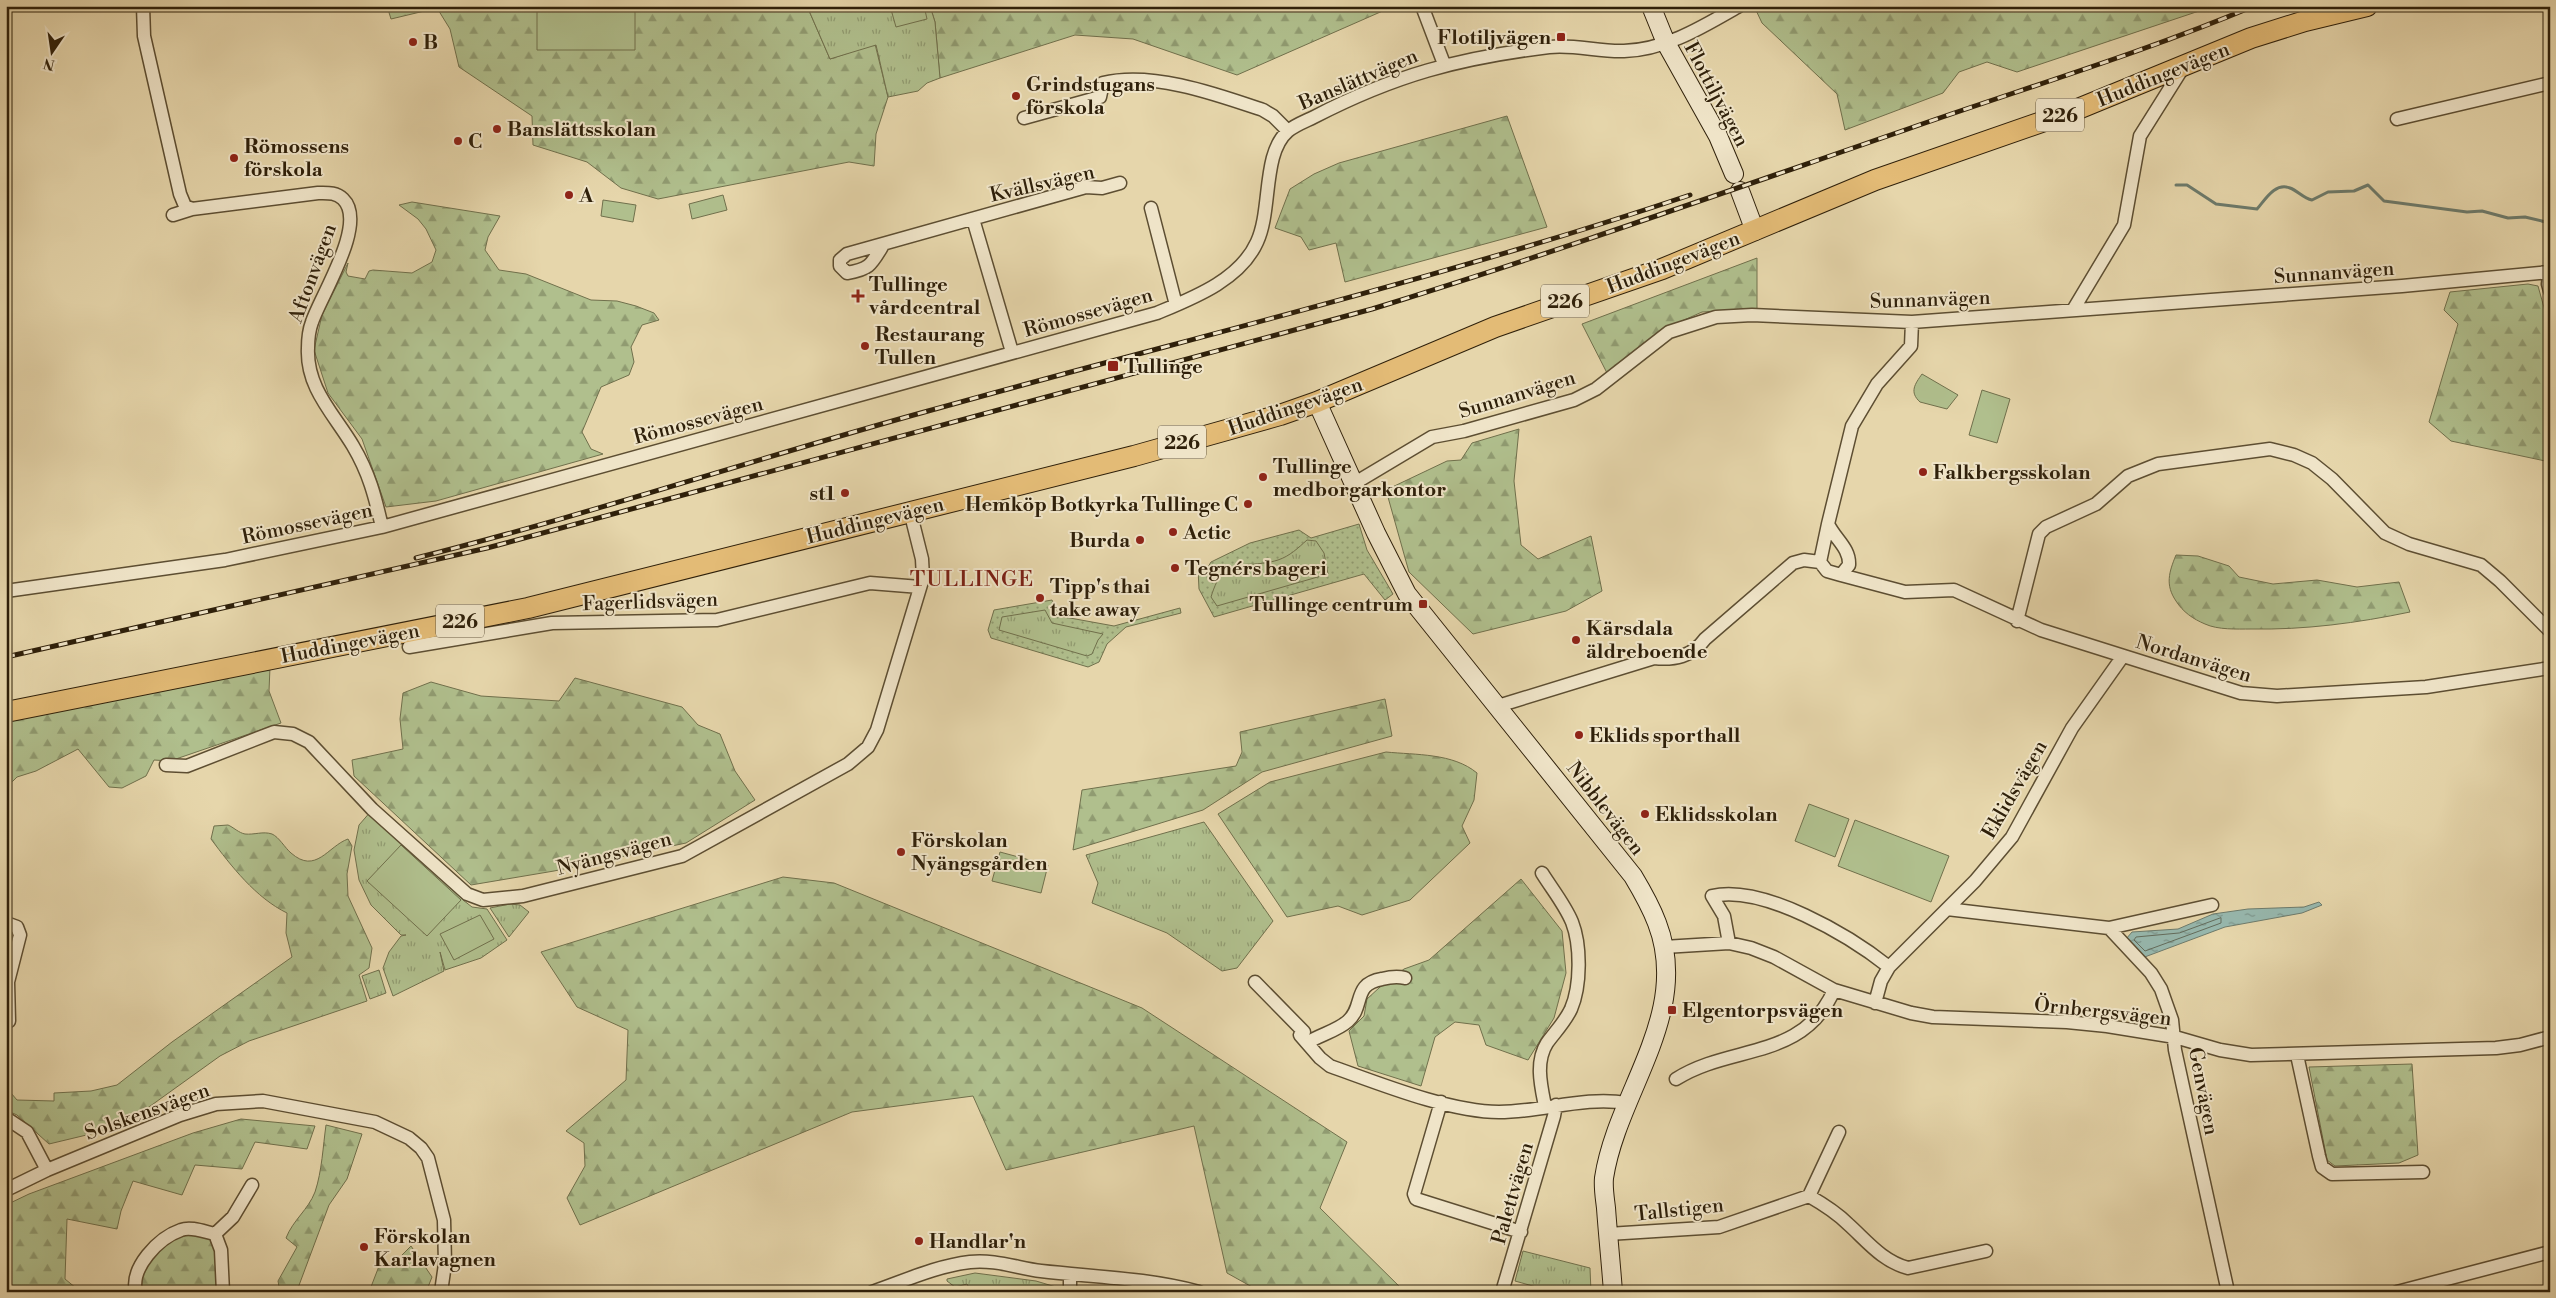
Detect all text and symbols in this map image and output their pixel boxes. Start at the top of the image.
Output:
place label: Flotiljvägen [1437,26,1552,51]
north arrow [28,28,78,78]
place label: B [423,31,438,56]
marker: Flotiljvägen [1555,31,1567,43]
marker: B [407,36,419,48]
street label: Huddingevägen [2094,37,2234,113]
street label: Flottiljvägen [1678,38,1754,152]
street label: Banslättvägen [1294,44,1422,117]
text: N [42,54,57,74]
place label: Grindstugans förskola [1026,73,1155,121]
marker: Grindstugans förskola [1010,90,1022,102]
road number: 226 [2036,98,2084,132]
place label: Banslättsskolan [507,118,657,143]
marker: Banslättsskolan [491,123,503,135]
place label: C [468,130,482,155]
place label: Römossens förskola [244,135,349,183]
marker: C [452,135,464,147]
marker: Römossens förskola [228,152,240,164]
street label: Kvällsvägen [987,160,1097,209]
place label: A [578,184,594,209]
marker: A [563,189,575,201]
street label: Aftonvägen [284,220,343,327]
street label: Huddingevägen [1603,226,1744,300]
street label: Sunnanvägen [2273,257,2395,290]
place label: Tullinge vårdcentral [868,273,981,321]
street label: Römossevägen [1021,283,1156,344]
road number: 226 [1541,284,1589,318]
street label: Sunnanvägen [1869,286,1991,315]
marker: Tullinge vårdcentral [851,289,865,303]
place label: Restaurang Tullen [875,323,985,371]
marker: Restaurang Tullen [859,340,871,352]
place label: Tullinge [1124,355,1203,380]
marker: Tullinge [1106,359,1120,373]
street label: Sunnanvägen [1456,366,1579,425]
street label: Huddingevägen [1225,373,1366,442]
street label: Römossevägen [631,392,766,451]
road number: 226 [1158,426,1206,458]
place label: Tullinge medborgarkontor [1273,455,1446,503]
place label: Falkbergsskolan [1933,461,2091,486]
marker: Falkbergsskolan [1917,466,1929,478]
marker: Tullinge medborgarkontor [1257,471,1269,483]
place label: st1 [810,482,835,507]
marker: st1 [839,487,851,499]
street label: Huddingevägen [804,492,947,551]
place label: Hemköp Botkyrka Tullinge C [965,493,1238,518]
street label: Römossevägen [239,498,375,551]
marker: Hemköp Botkyrka Tullinge C [1242,498,1254,510]
place label: Actic [1182,521,1231,546]
marker: Actic [1167,526,1179,538]
place label: Burda [1069,529,1130,554]
marker: Burda [1134,534,1146,546]
place label: Tegnérs bageri [1185,557,1327,582]
marker: Tegnérs bageri [1169,562,1181,574]
district label: TULLINGE [910,566,1034,593]
place label: Tipp's thai take away [1050,575,1151,623]
street label: Fagerlidsvägen [582,588,718,617]
marker: Tipp's thai take away [1034,592,1046,604]
place label: Tullinge centrum [1249,593,1413,618]
marker: Tullinge centrum [1417,598,1429,610]
road number: 226 [436,604,484,638]
place label: Kärsdala äldreboende [1586,617,1708,665]
street label: Huddingevägen [279,619,422,670]
street label: Nordanvägen [2133,630,2255,689]
marker: Kärsdala äldreboende [1570,634,1582,646]
place label: Eklids sporthall [1589,724,1741,749]
marker: Eklids sporthall [1573,729,1585,741]
street label: Eklidsvägen [1977,736,2054,843]
street label: Nibblevägen [1560,757,1649,861]
place label: Eklidsskolan [1655,803,1778,828]
marker: Eklidsskolan [1639,808,1651,820]
street label: Nyängsvägen [554,827,675,882]
place label: Förskolan Nyängsgården [911,829,1048,877]
marker: Förskolan Nyängsgården [895,846,907,858]
street label: Örnbergsvägen [2033,992,2173,1032]
place label: Elgentorpsvägen [1682,999,1844,1024]
marker: Elgentorpsvägen [1666,1004,1678,1016]
street label: Genvägen [2182,1045,2223,1137]
street label: Solskensvägen [82,1078,213,1147]
street label: Palettvägen [1487,1139,1540,1247]
street label: Tallstigen [1633,1193,1725,1228]
place label: Förskolan Karlavagnen [374,1225,497,1273]
place label: Handlar'n [929,1230,1027,1255]
marker: Handlar'n [913,1235,925,1247]
marker: Förskolan Karlavagnen [358,1241,370,1253]

